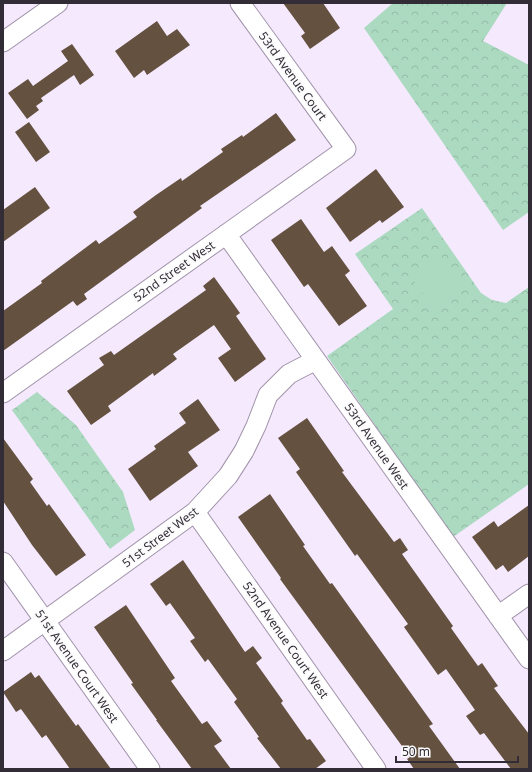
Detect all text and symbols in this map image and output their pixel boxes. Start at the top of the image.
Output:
street label: 53rd Avenue Court [255,28,331,124]
street label: 52nd Street West [130,236,219,306]
street label: 53rd Avenue West [341,399,414,493]
street label: 51st Street West [118,502,202,571]
street label: 52nd Avenue Court West [239,578,333,702]
street label: 51st Avenue Court West [31,606,123,727]
scale bar [396,738,518,764]
text: 50 m [402,743,430,760]

